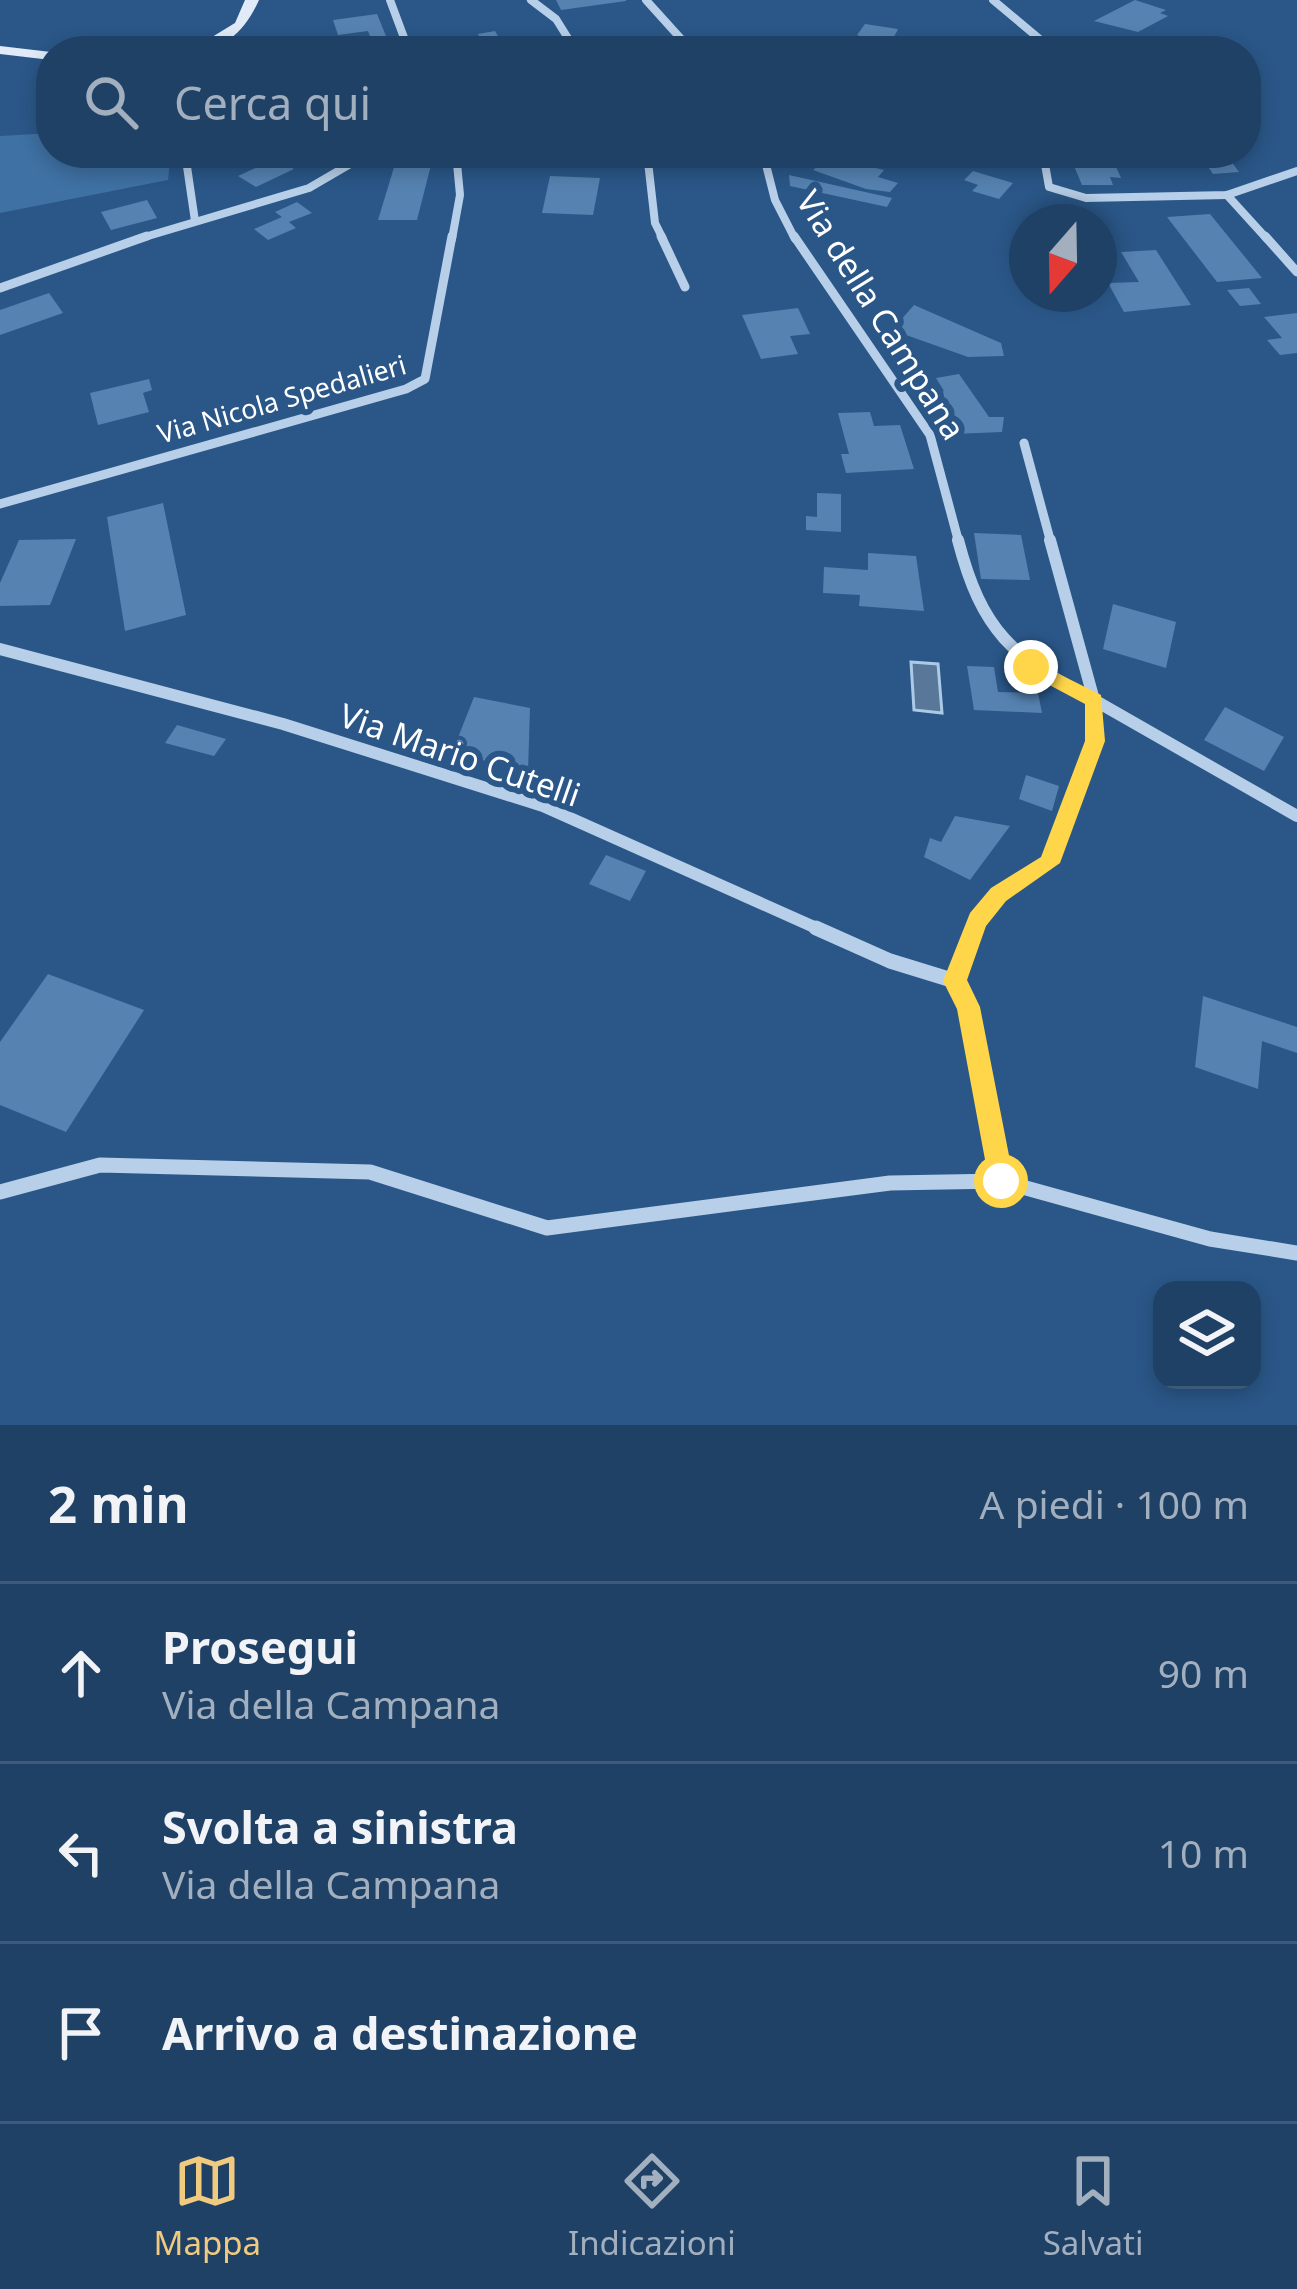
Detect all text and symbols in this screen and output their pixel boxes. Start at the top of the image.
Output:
search box [36,36,1261,168]
icon: search [78,69,144,135]
text: Cerca qui [174,72,371,133]
street label: Via della Campana [786,181,976,448]
north arrow [1009,204,1117,312]
street label: Via Nicola Spedalieri [153,345,410,452]
route end [1004,640,1058,694]
street label: Via Mario Cutelli [334,692,587,817]
route start [974,1154,1028,1208]
map controls [1153,1281,1261,1389]
button: layers [1153,1281,1261,1389]
text: 2 min [48,1468,189,1538]
text: A piedi · 100 m [980,1477,1249,1530]
text: Prosegui [162,1616,358,1677]
icon: ahead [48,1640,114,1706]
text: 90 m [1158,1646,1249,1699]
text: Via della Campana [162,1677,500,1730]
text: Svolta a sinistra [162,1796,518,1857]
icon: left [48,1820,114,1886]
text: 10 m [1158,1826,1249,1879]
text: Via della Campana [162,1857,500,1910]
icon: arrive [48,2000,114,2066]
text: Arrivo a destinazione [162,2002,638,2063]
tab: Mappa [153,2148,261,2265]
tab: Indicazioni [568,2148,736,2265]
tab: Salvati [1043,2148,1143,2265]

